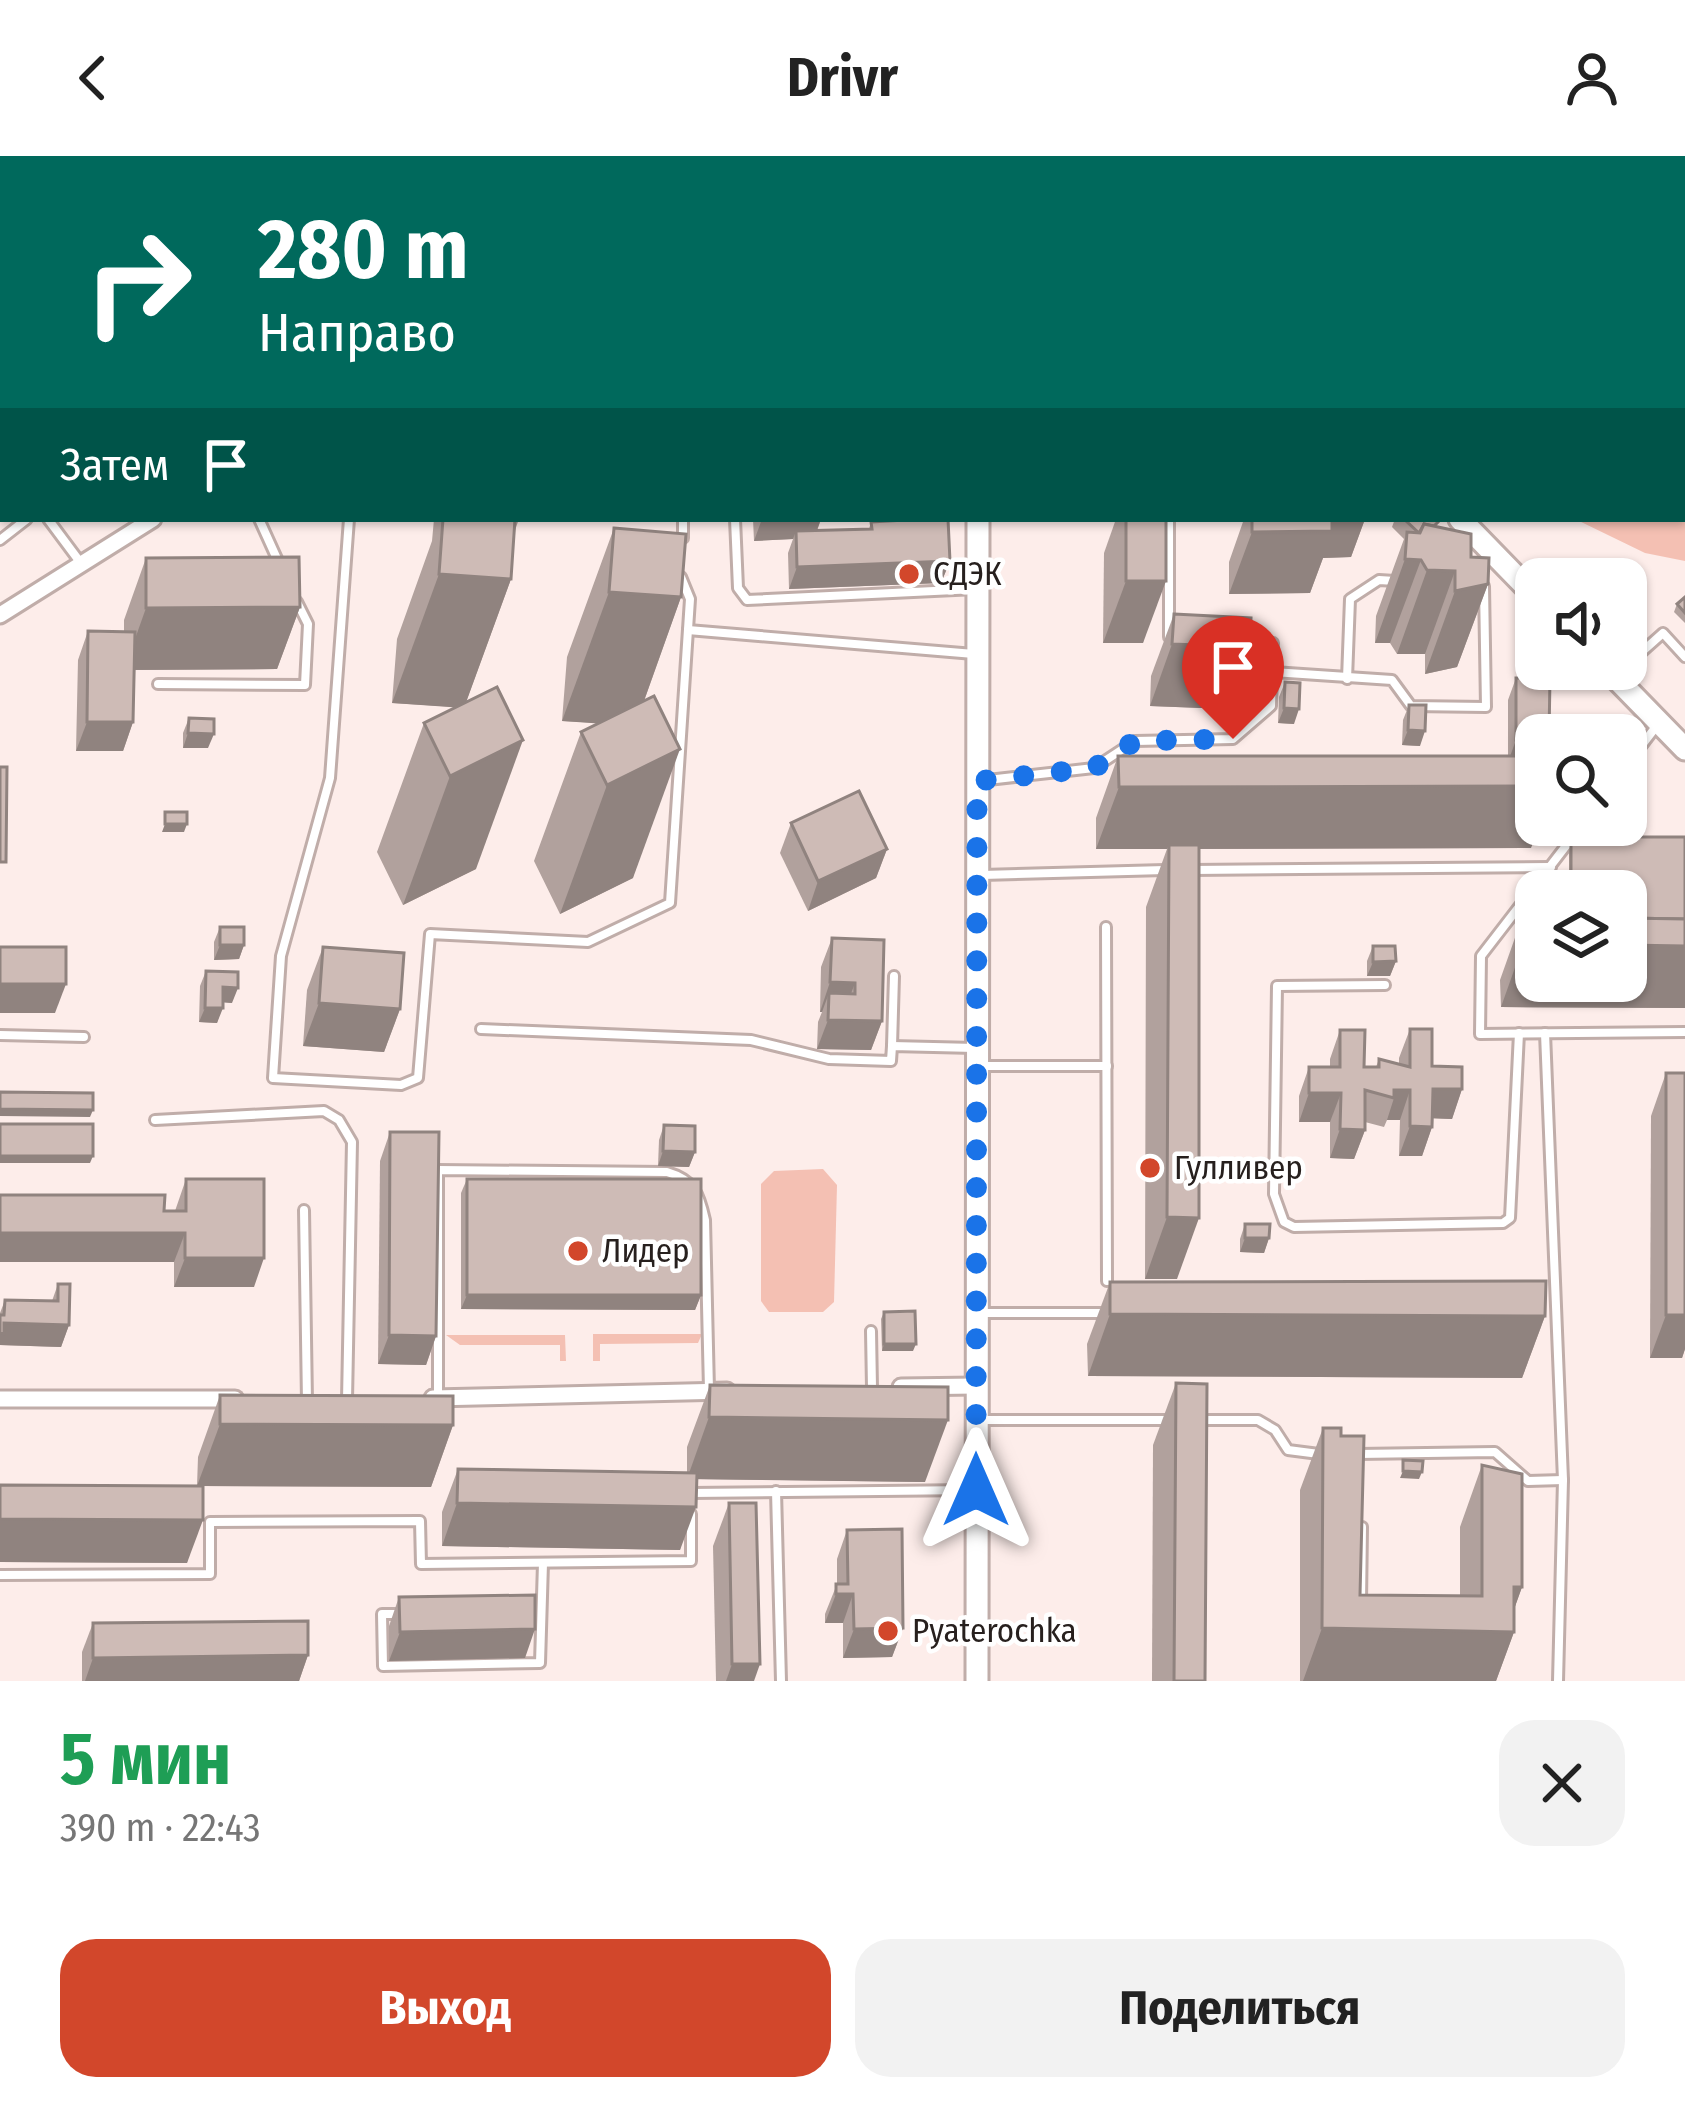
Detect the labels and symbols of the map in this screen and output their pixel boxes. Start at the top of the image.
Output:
place label: СДЭК [933,554,1002,594]
marker: СДЭК [896,561,922,587]
pin [1182,616,1284,739]
place label: Гулливер [1174,1148,1303,1188]
marker: Гулливер [1137,1155,1163,1181]
place label: Лидер [602,1231,690,1271]
marker: Лидер [565,1238,591,1264]
position arrow [913,1427,1039,1553]
place label: Pyaterochka [912,1611,1077,1651]
marker: Pyaterochka [875,1618,901,1644]

